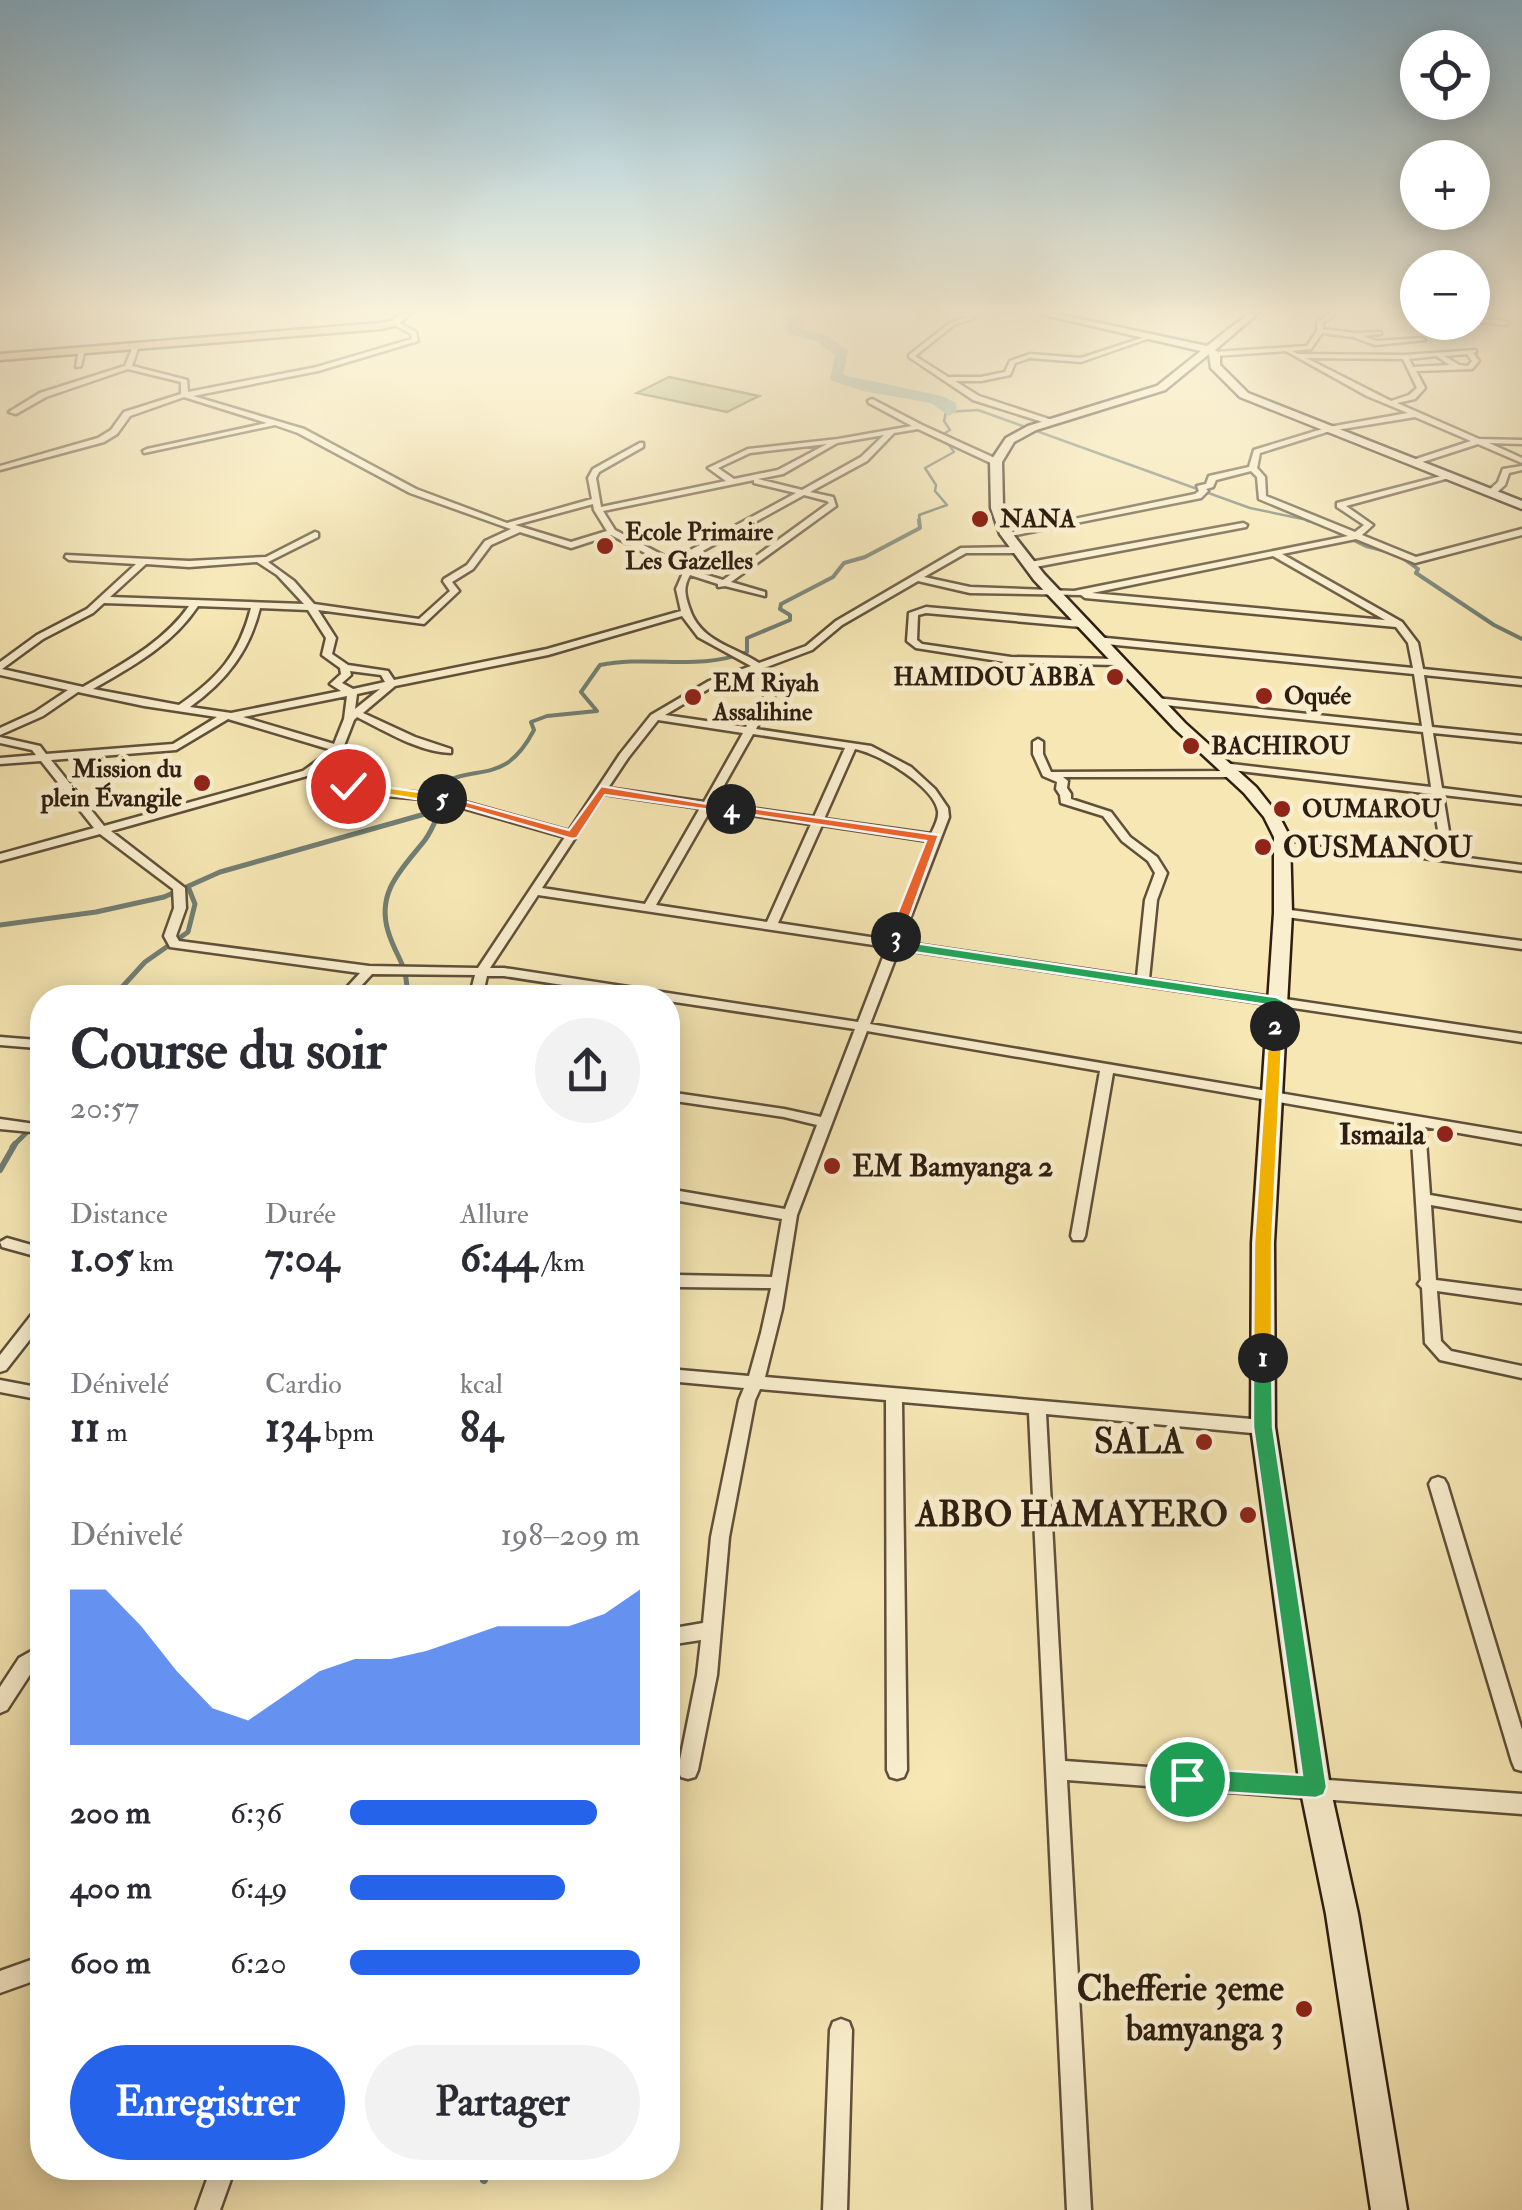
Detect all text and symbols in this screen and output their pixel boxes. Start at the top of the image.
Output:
map controls [1400,30,1490,340]
button: locate [1400,30,1490,120]
button: + [1400,140,1490,230]
button: − [1400,250,1490,340]
place label: NANA [999,504,1076,535]
marker: NANA [969,508,991,530]
place label: Ecole Primaire Les Gazelles [625,517,774,577]
marker: Ecole Primaire Les Gazelles [594,535,616,557]
place label: HAMIDOU ABBA [893,662,1095,693]
marker: HAMIDOU ABBA [1104,666,1126,688]
place label: EM Riyah Assalihine [712,668,819,728]
place label: Oquée [1284,681,1352,712]
marker: Oquée [1253,685,1275,707]
marker: EM Riyah Assalihine [682,686,704,708]
place label: BACHIROU [1211,731,1350,762]
marker: BACHIROU [1180,735,1202,757]
pin [306,744,391,829]
place label: Mission du plein Évangile [40,754,183,814]
icon: check [321,759,376,814]
marker: Mission du plein Évangile [191,772,213,794]
pin: 5 [417,774,467,824]
text: 5 [436,781,448,816]
pin: 4 [706,784,756,834]
text: 4 [723,791,739,826]
place label: OUMAROU [1302,794,1442,825]
marker: OUMAROU [1271,798,1293,820]
place label: OUSMANOU [1283,829,1474,866]
marker: OUSMANOU [1252,836,1274,858]
pin: 3 [871,912,921,962]
text: 3 [891,919,901,954]
pin: 2 [1250,1001,1300,1051]
text: 2 [1268,1008,1282,1043]
text: Course du soir [70,1016,387,1085]
button: share [535,1018,640,1123]
text: 20:57 [70,1088,139,1128]
place label: Ismaila [1339,1116,1427,1153]
marker: Ismaila [1434,1123,1456,1145]
place label: EM Bamyanga 2 [852,1148,1053,1185]
marker: EM Bamyanga 2 [821,1155,843,1177]
text: Distance [70,1197,168,1232]
text: Durée [265,1197,336,1232]
text: Allure [460,1197,529,1232]
text: 1.05 [70,1232,133,1284]
text: 7:04 [265,1232,339,1284]
text: 6:44 [460,1232,537,1284]
text: km [133,1245,174,1280]
text: /km [537,1245,585,1280]
pin: 1 [1238,1333,1288,1383]
text: 1 [1258,1340,1268,1375]
text: Dénivelé [70,1367,169,1402]
text: Cardio [265,1367,342,1402]
text: kcal [460,1367,503,1402]
text: 11 [70,1402,100,1454]
text: 134 [265,1402,319,1454]
text: 84 [460,1402,502,1454]
text: m [100,1415,128,1450]
text: bpm [319,1415,374,1450]
place label: SALA [1094,1420,1185,1464]
marker: SALA [1193,1431,1215,1453]
place label: ABBO HAMAYERO [914,1493,1228,1537]
marker: ABBO HAMAYERO [1237,1504,1259,1526]
text: Dénivelé [70,1515,183,1555]
text: 198–209 m [501,1515,640,1555]
pin [1145,1737,1230,1822]
icon: arrive [1160,1752,1215,1807]
text: 200 m [70,1793,151,1833]
text: 6:36 [230,1793,282,1833]
text: 400 m [70,1868,152,1908]
text: 6:49 [230,1868,288,1908]
text: 600 m [70,1943,151,1983]
text: 6:20 [230,1943,287,1983]
place label: Chefferie 3eme bamyanga 3 [1077,1967,1284,2052]
marker: Chefferie 3eme bamyanga 3 [1293,1998,1315,2020]
button: Enregistrer [70,2045,345,2160]
button: Partager [365,2045,640,2160]

